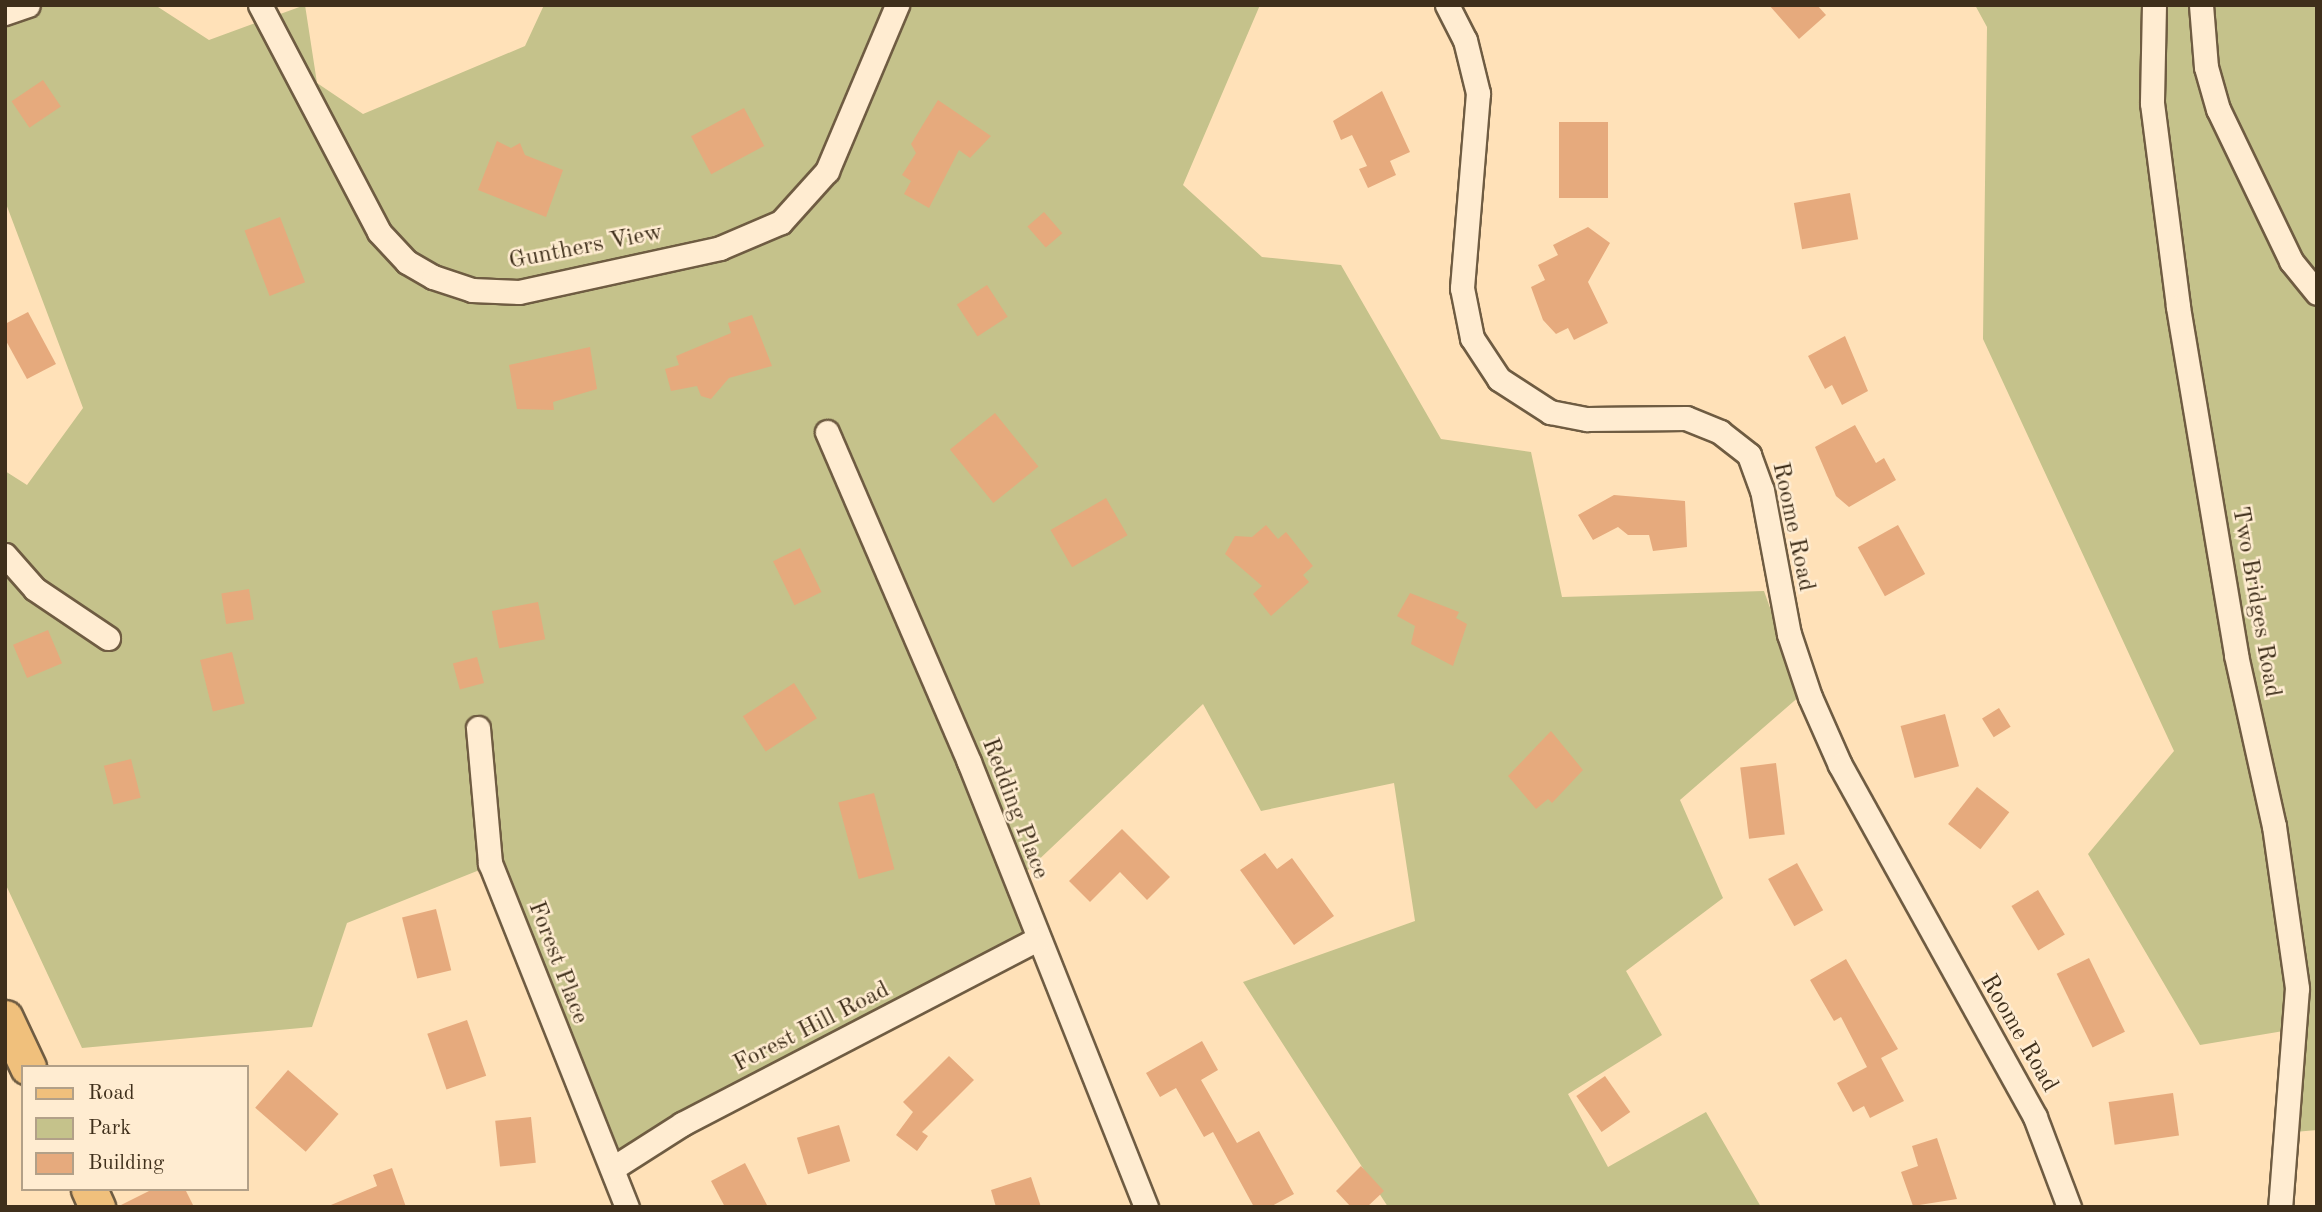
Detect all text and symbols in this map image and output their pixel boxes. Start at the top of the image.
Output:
street label: Gunthers View [507,219,665,277]
street label: Roome Road [1764,460,1820,594]
street label: Two Bridges Road [2224,504,2286,700]
street label: Redding Place [974,734,1054,884]
street label: Forest Place [520,898,594,1028]
street label: Roome Road [1973,970,2063,1098]
street label: Forest Hill Road [729,976,895,1080]
legend [21,1065,248,1191]
text: Road [88,1083,135,1104]
text: Park [88,1118,131,1139]
text: Building [88,1153,164,1174]

